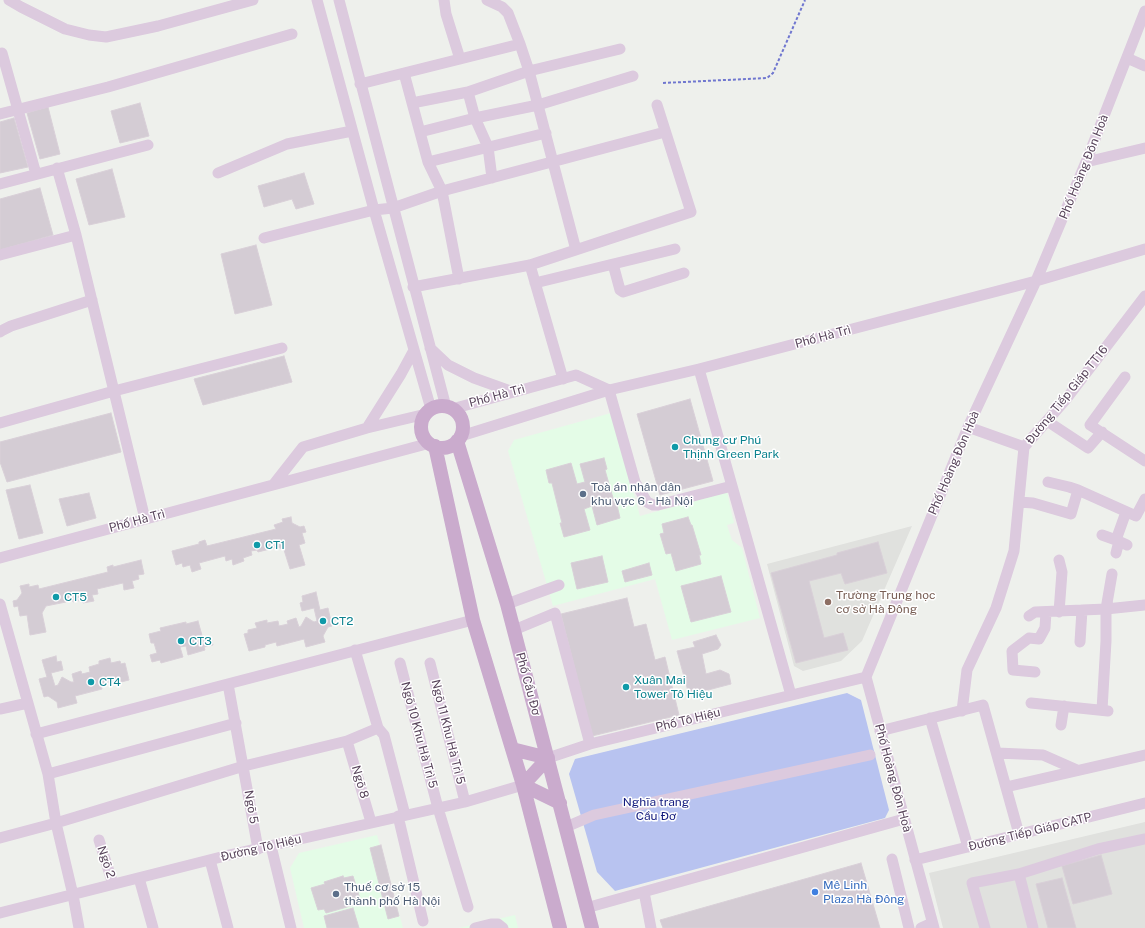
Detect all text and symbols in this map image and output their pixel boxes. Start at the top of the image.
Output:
street label: Phố Hoàng Đôn Hoà [1056,113,1112,221]
street label: Phố Hà Trì [793,323,853,351]
street label: Đường Tiếp Giáp TT16 [1023,343,1111,447]
street label: Phố Hà Trì [467,382,527,410]
street label: Phố Hoàng Đôn Hoà [926,409,982,517]
place label: Chung cư Phú Thịnh Green Park [683,433,779,461]
marker: Chung cư Phú Thịnh Green Park [670,442,680,452]
place label: Toà án nhân dân khu vực 6 - Hà Nội [591,480,693,508]
marker: Toà án nhân dân khu vực 6 - Hà Nội [578,489,588,499]
street label: Phố Hà Trì [107,507,167,535]
place label: CT1 [265,538,285,552]
marker: CT1 [252,540,262,550]
place label: Trường Trung học cơ sở Hà Đông [836,588,936,616]
place label: CT5 [64,590,87,604]
marker: CT5 [51,592,61,602]
marker: Trường Trung học cơ sở Hà Đông [823,597,833,607]
place label: CT2 [331,614,353,628]
marker: CT2 [318,616,328,626]
place label: CT3 [189,634,212,648]
marker: CT3 [176,636,186,646]
street label: Phố Cầu Đơ [513,651,543,717]
place label: Xuân Mai Tower Tô Hiệu [634,673,713,701]
place label: CT4 [99,675,121,689]
marker: CT4 [86,677,96,687]
street label: Ngõ 11 Khu Hà Trì 5 [428,678,468,786]
street label: Ngõ 10 Khu Hà Trì 5 [398,680,440,790]
marker: Xuân Mai Tower Tô Hiệu [621,682,631,692]
street label: Phố Tô Hiệu [654,705,722,735]
street label: Phố Hoàng Đôn Hoà [872,722,914,834]
street label: Ngõ 8 [348,764,372,800]
street label: Ngõ 5 [241,789,261,825]
park label: Nghĩa trang Cầu Đơ [623,795,689,823]
street label: Đường Tiếp Giáp CATP [967,810,1093,854]
street label: Đường Tô Hiệu [219,832,303,864]
street label: Ngõ 2 [94,844,118,880]
place label: Mê Linh Plaza Hà Đông [823,878,905,906]
place label: Thuế cơ sở 15 thành phố Hà Nội [344,880,440,908]
marker: Mê Linh Plaza Hà Đông [810,887,820,897]
marker: Thuế cơ sở 15 thành phố Hà Nội [331,889,341,899]

